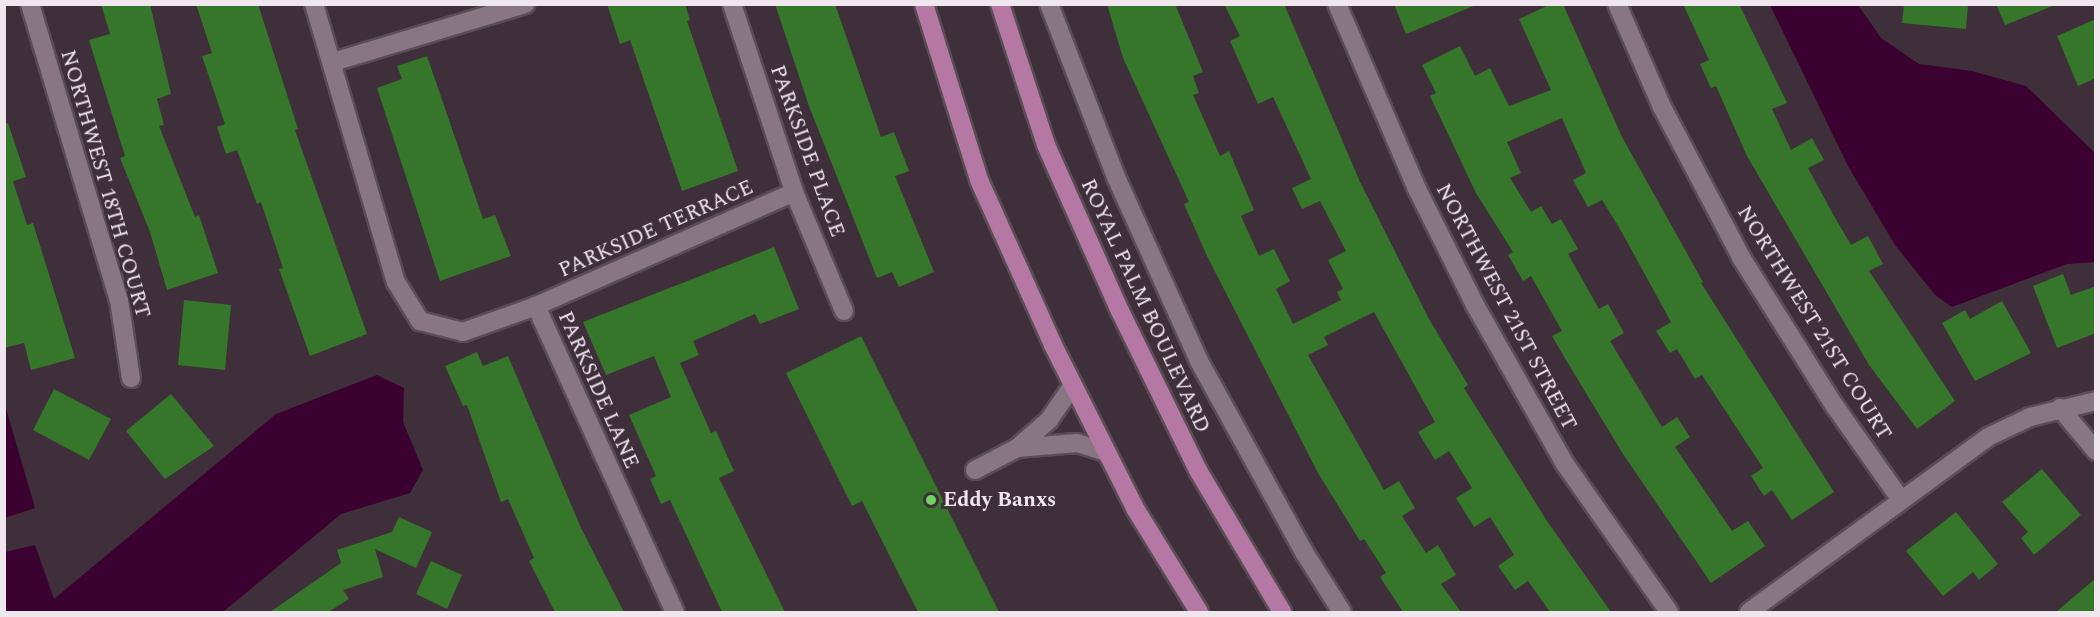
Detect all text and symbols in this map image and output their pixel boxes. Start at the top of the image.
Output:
street label: NORTHWEST 18TH COURT [55,47,155,321]
street label: PARKSIDE PLACE [764,62,850,240]
street label: PARKSIDE TERRACE [555,175,757,283]
street label: ROYAL PALM BOULEVARD [1075,175,1215,437]
street label: NORTHWEST 21ST STREET [1430,179,1582,435]
street label: NORTHWEST 21ST COURT [1731,201,1897,445]
street label: PARKSIDE LANE [552,307,644,473]
place label: Eddy Banxs [943,487,1056,513]
marker: Eddy Banxs [924,493,938,507]

